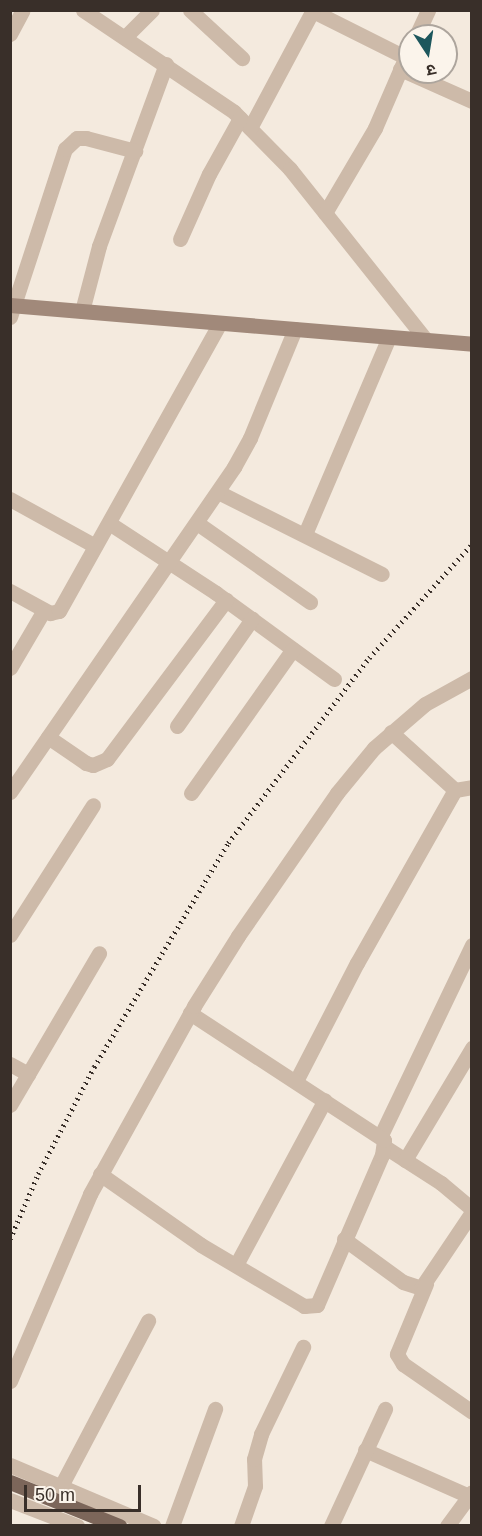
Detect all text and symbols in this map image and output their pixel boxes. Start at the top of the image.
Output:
north arrow [398,24,458,84]
text: उ [425,61,438,79]
scale bar [27,1473,144,1511]
text: 50 m [35,1485,75,1505]

